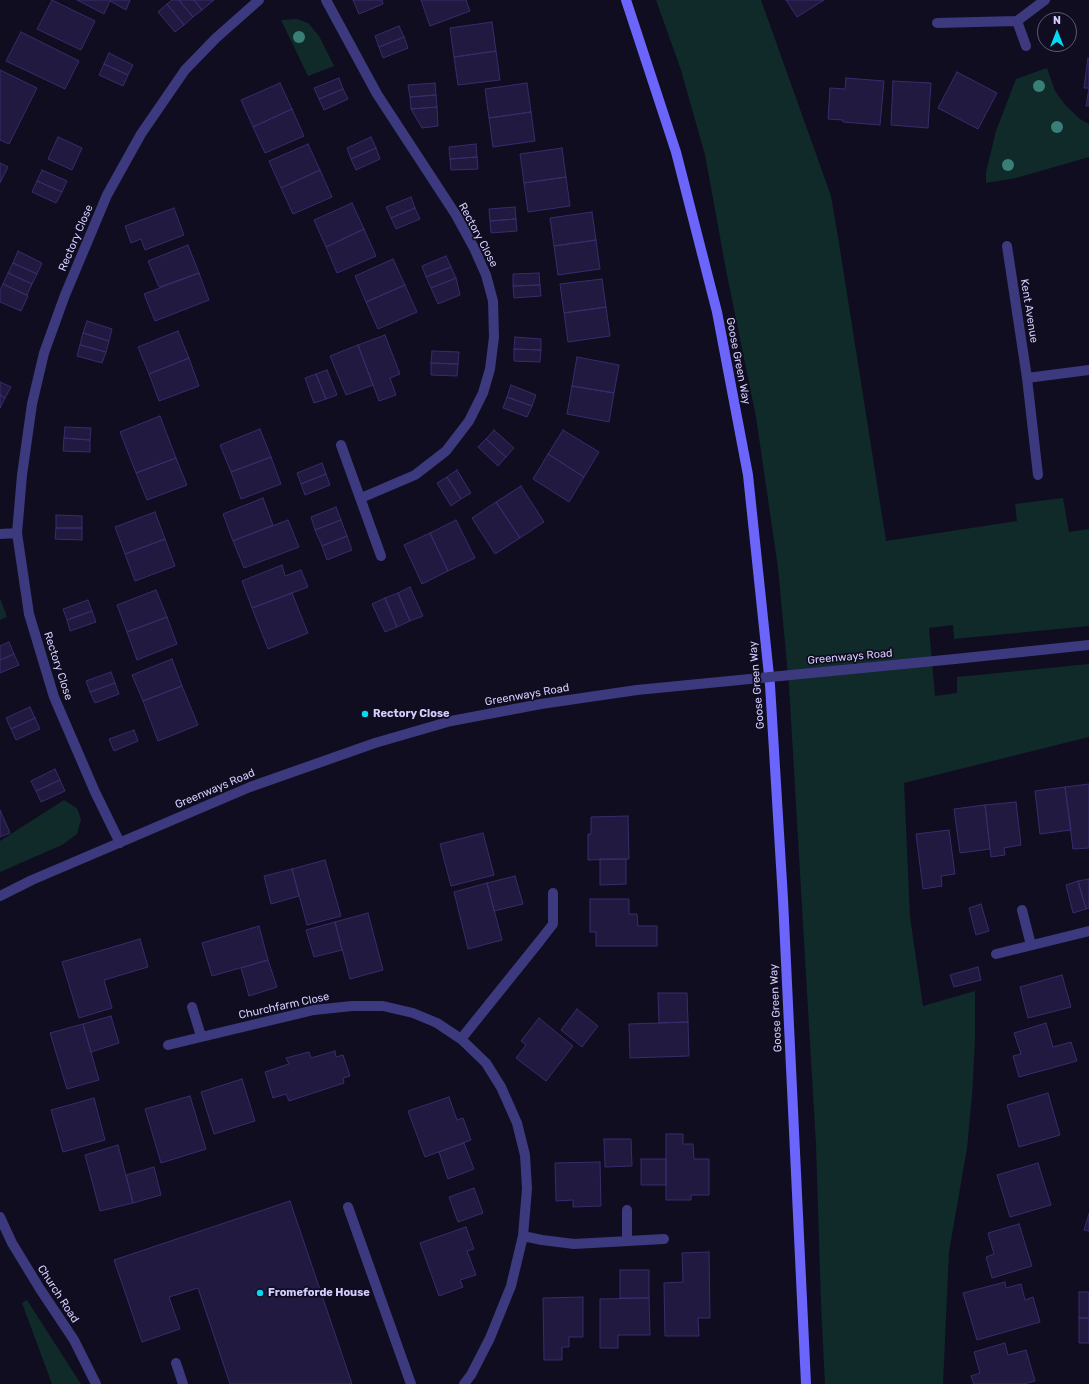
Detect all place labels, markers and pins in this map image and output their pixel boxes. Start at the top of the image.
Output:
place label: Rectory Close [373,707,450,721]
marker: Rectory Close [360,709,370,719]
place label: Fromeforde House [268,1286,370,1300]
marker: Fromeforde House [255,1288,265,1298]

